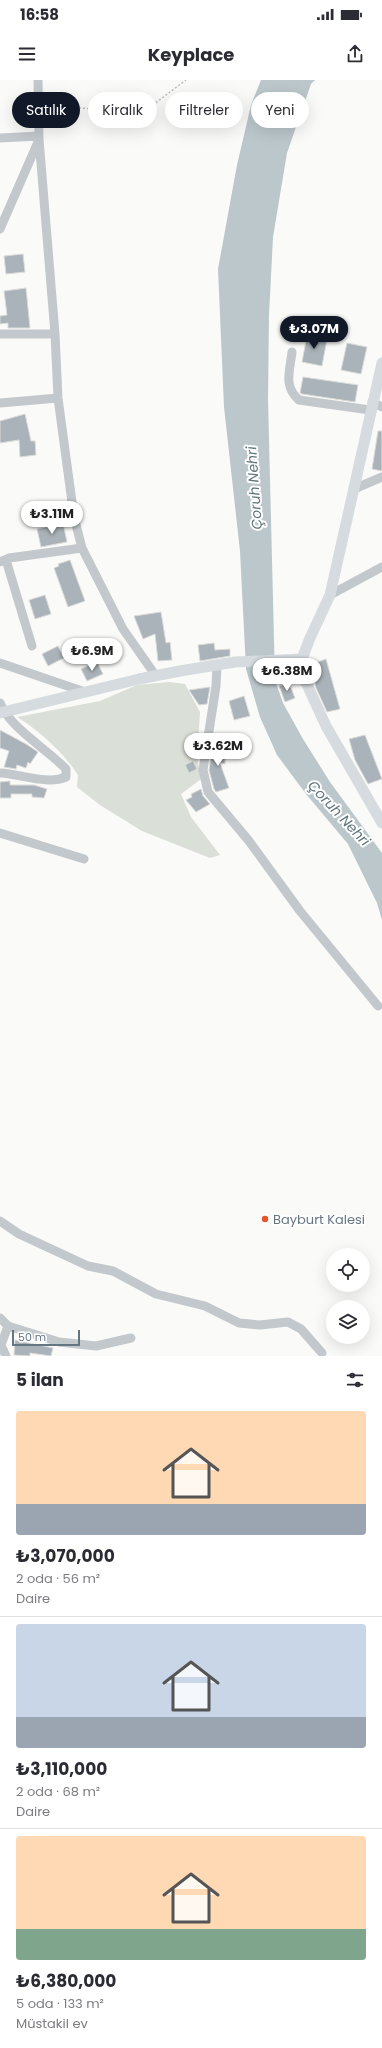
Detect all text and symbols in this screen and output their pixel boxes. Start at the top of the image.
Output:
text: 16:58 [20,4,59,25]
text: Keyplace [148,42,234,67]
icon: menu [16,43,38,65]
icon: share [344,43,366,65]
chip: Satılık [12,92,80,128]
chip: Kiralık [88,92,157,128]
chip: Filtreler [165,92,243,128]
chip: Yeni [251,92,309,128]
pin: ₺3.07M [281,316,347,350]
text: ₺3.07M [289,319,339,338]
water label: Çoruh Nehri [241,445,267,530]
pin: ₺3.11M [19,501,85,535]
text: ₺3.11M [30,504,74,523]
pin: ₺6.9M [64,638,120,672]
text: ₺6.9M [71,641,113,660]
pin: ₺6.38M [254,658,320,692]
text: ₺6.38M [261,661,313,680]
pin: ₺3.62M [185,733,251,767]
text: ₺3.62M [193,736,243,755]
water label: Çoruh Nehri [303,776,375,851]
place label: Bayburt Kalesi [273,1210,365,1229]
marker: Bayburt Kalesi [260,1214,270,1224]
map controls [326,1248,370,1344]
button: locate [326,1248,370,1292]
button: layers [326,1300,370,1344]
scale bar [12,1328,80,1347]
text: 50 m [18,1329,46,1345]
text: 5 ilan [16,1368,64,1392]
icon: filters [344,1369,366,1391]
icon: home [155,1437,227,1509]
text: ₺3,070,000 [16,1544,115,1568]
text: 2 oda · 56 m² [16,1569,100,1588]
text: Daire [16,1589,50,1608]
icon: home [155,1650,227,1722]
text: ₺3,110,000 [16,1757,107,1781]
text: 2 oda · 68 m² [16,1782,100,1801]
text: Daire [16,1802,50,1821]
icon: home [155,1862,227,1934]
text: ₺6,380,000 [16,1969,116,1993]
text: 5 oda · 133 m² [16,1994,104,2013]
text: Müstakil ev [16,2014,88,2033]

